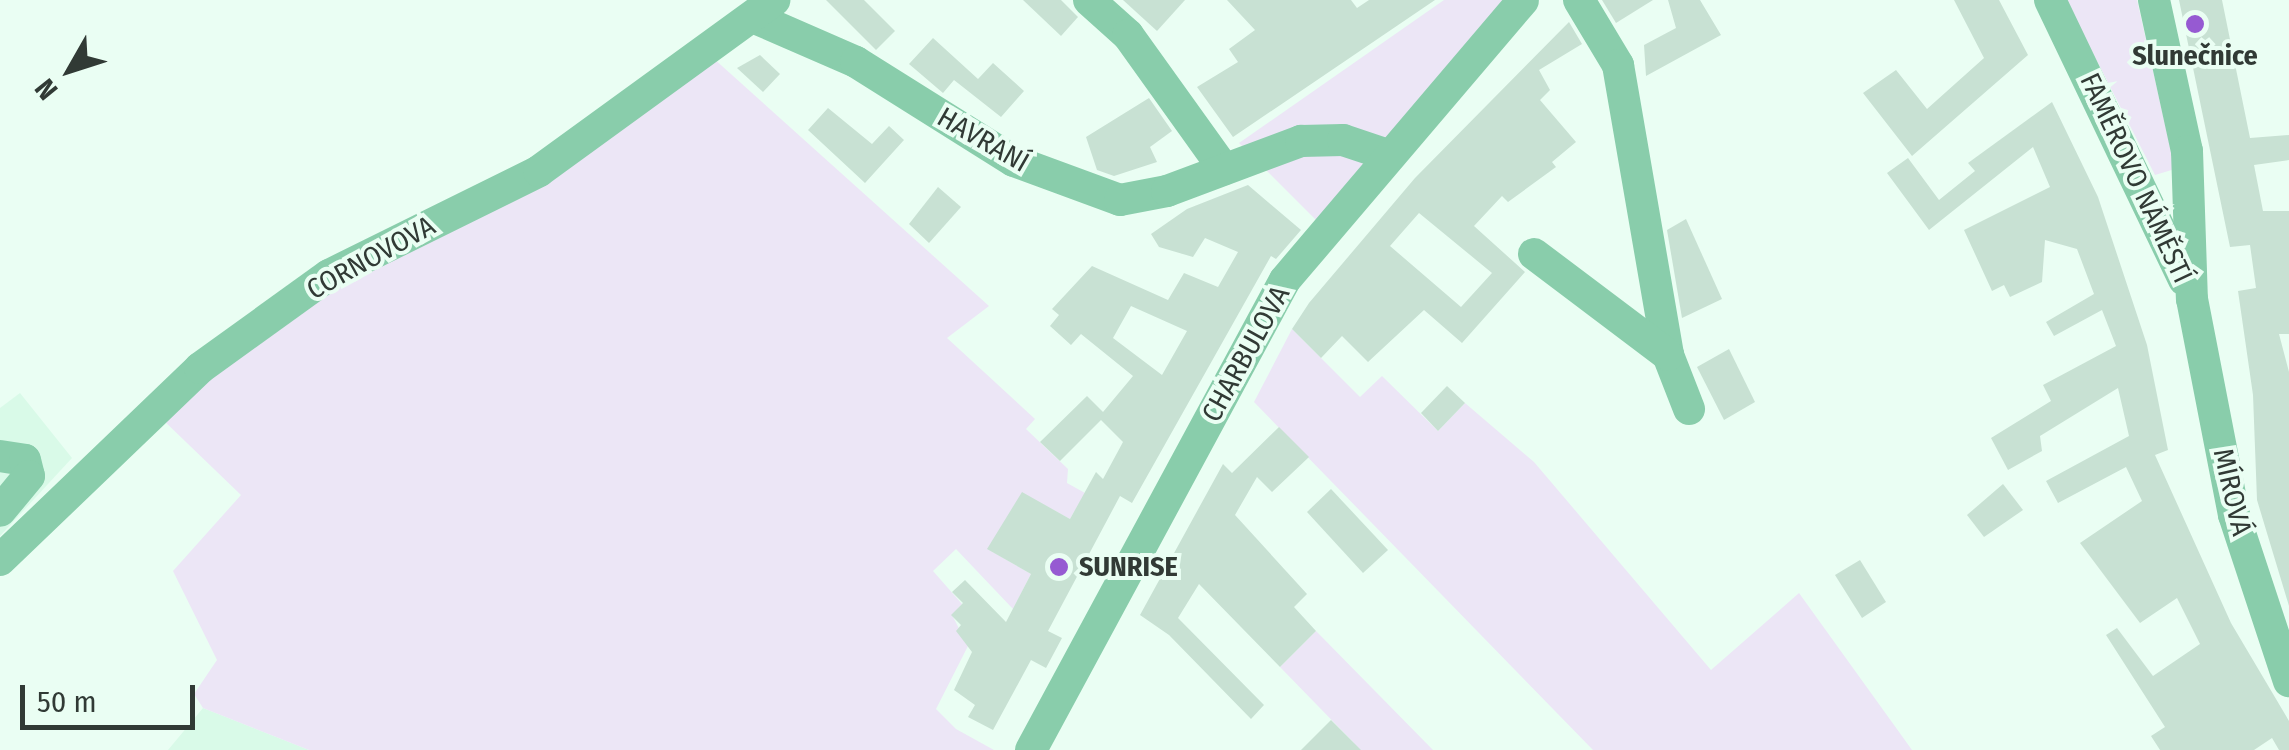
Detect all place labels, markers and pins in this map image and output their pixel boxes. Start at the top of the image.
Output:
marker: Slunečnice [2184,13,2206,35]
place label: Slunečnice [2132,39,2258,73]
place label: SUNRISE [1079,550,1178,584]
marker: SUNRISE [1048,556,1070,578]

